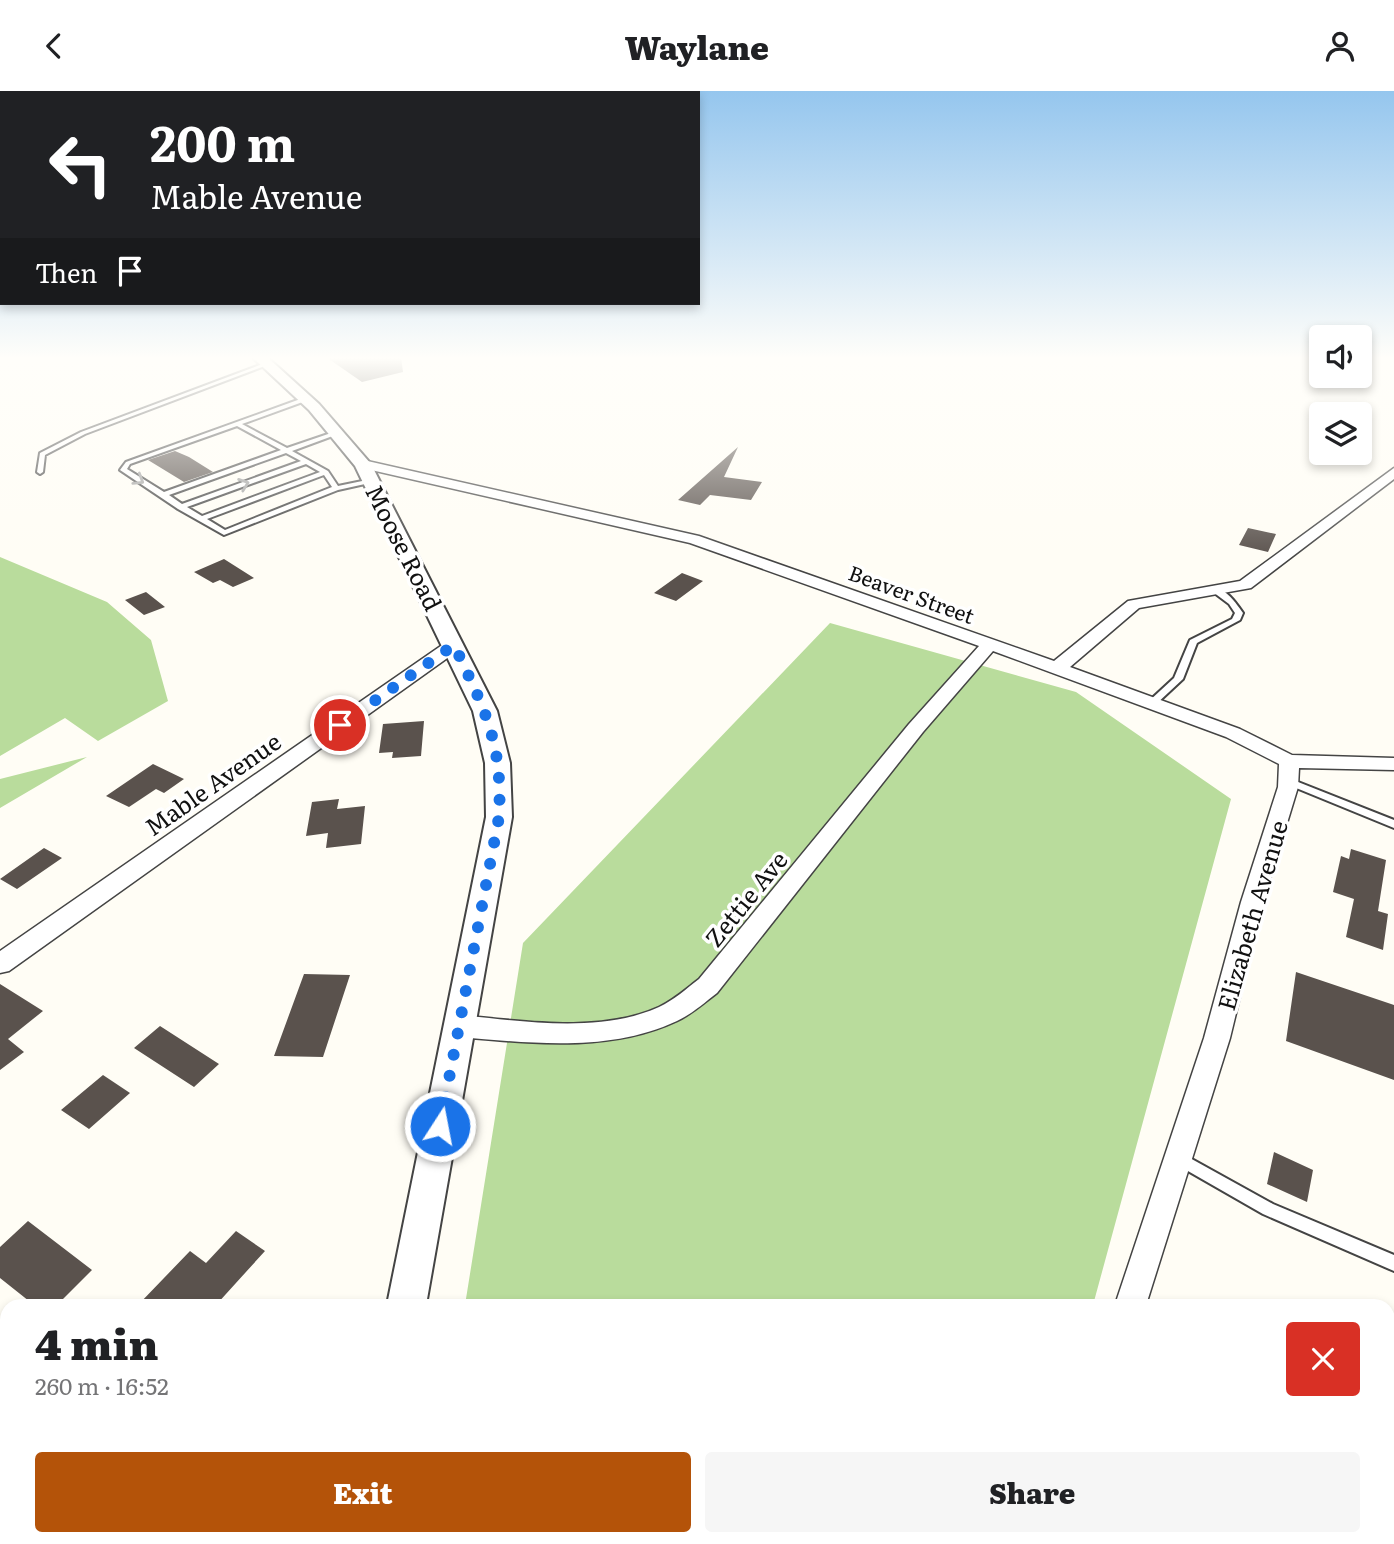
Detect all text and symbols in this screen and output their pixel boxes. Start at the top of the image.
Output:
text: Waylane [625,22,769,70]
icon: back [35,27,73,65]
icon: person [1321,27,1359,65]
text: 200 m [150,104,295,177]
icon: left [35,119,126,210]
text: Mable Avenue [150,171,362,219]
text: Then [35,252,97,291]
icon: arrive [111,252,149,290]
map controls [1309,325,1372,465]
button: sound [1309,325,1372,388]
button: layers [1309,402,1372,465]
one-way arrow [131,472,144,485]
one-way arrow [238,478,250,492]
street label: Moose Road [358,478,452,617]
street label: Beaver Street [845,556,980,630]
pin [310,695,370,755]
icon: arrive [321,706,359,744]
street label: Mable Avenue [137,723,287,843]
street label: Elizabeth Avenue [1207,816,1295,1014]
street label: Zettie Ave [696,843,794,953]
position arrow [403,1089,477,1163]
text: 4 min [35,1311,159,1373]
button: close [1286,1322,1360,1396]
text: 260 m · 16:52 [35,1368,169,1402]
button: Exit [35,1452,691,1532]
button: Share [705,1452,1360,1532]

